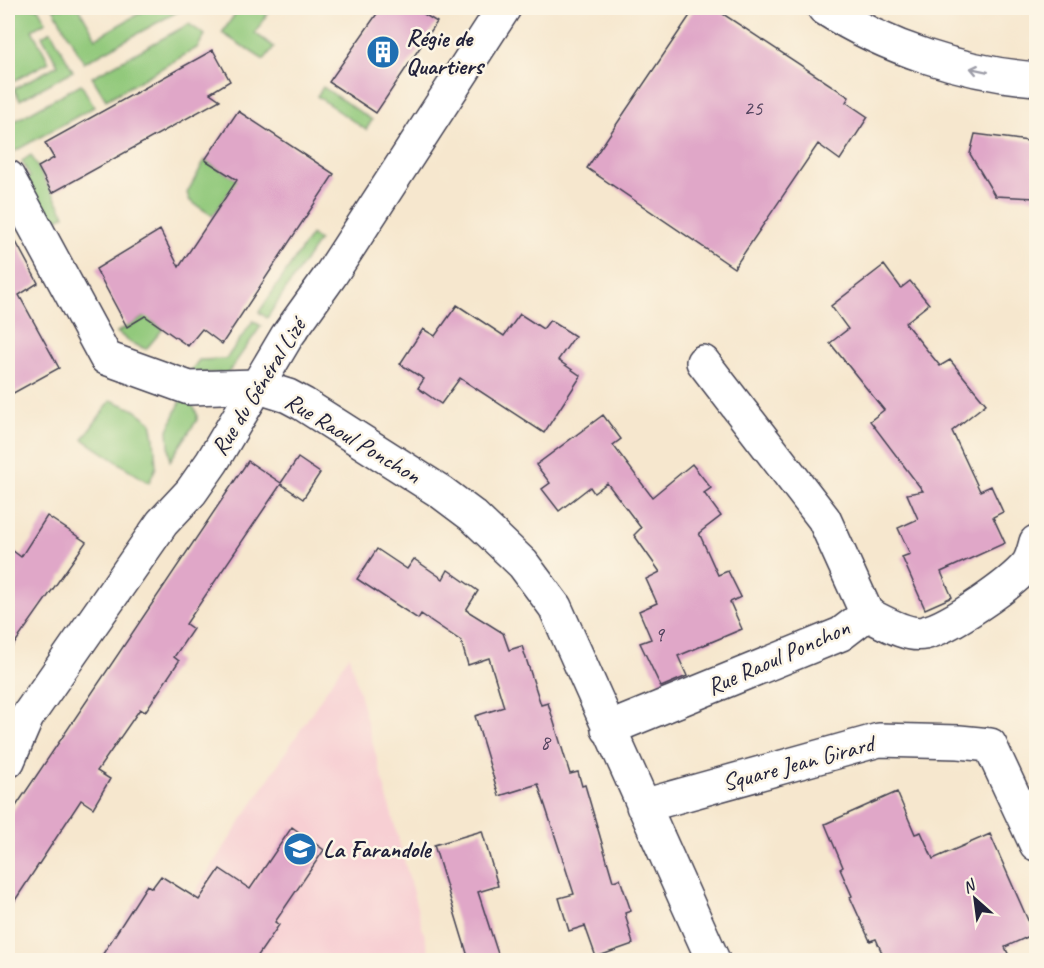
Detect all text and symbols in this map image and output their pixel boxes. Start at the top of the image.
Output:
place label: Régie de Quartiers [406,23,485,81]
building icon: Régie de Quartiers [365,34,401,70]
one-way arrow [969,64,989,75]
house number: 25 [744,95,764,121]
street label: Rue du Général Lizé [204,309,314,461]
street label: Rue Raoul Ponchon [280,386,426,490]
street label: Rue Raoul Ponchon [702,612,854,702]
house number: 9 [654,621,665,647]
street label: Square Jean Girard [719,727,880,798]
house number: 8 [540,729,552,755]
school or university icon: La Farandole [282,831,318,867]
place label: La Farandole [323,834,433,864]
north arrow [945,869,1005,929]
text: N [959,874,980,898]

